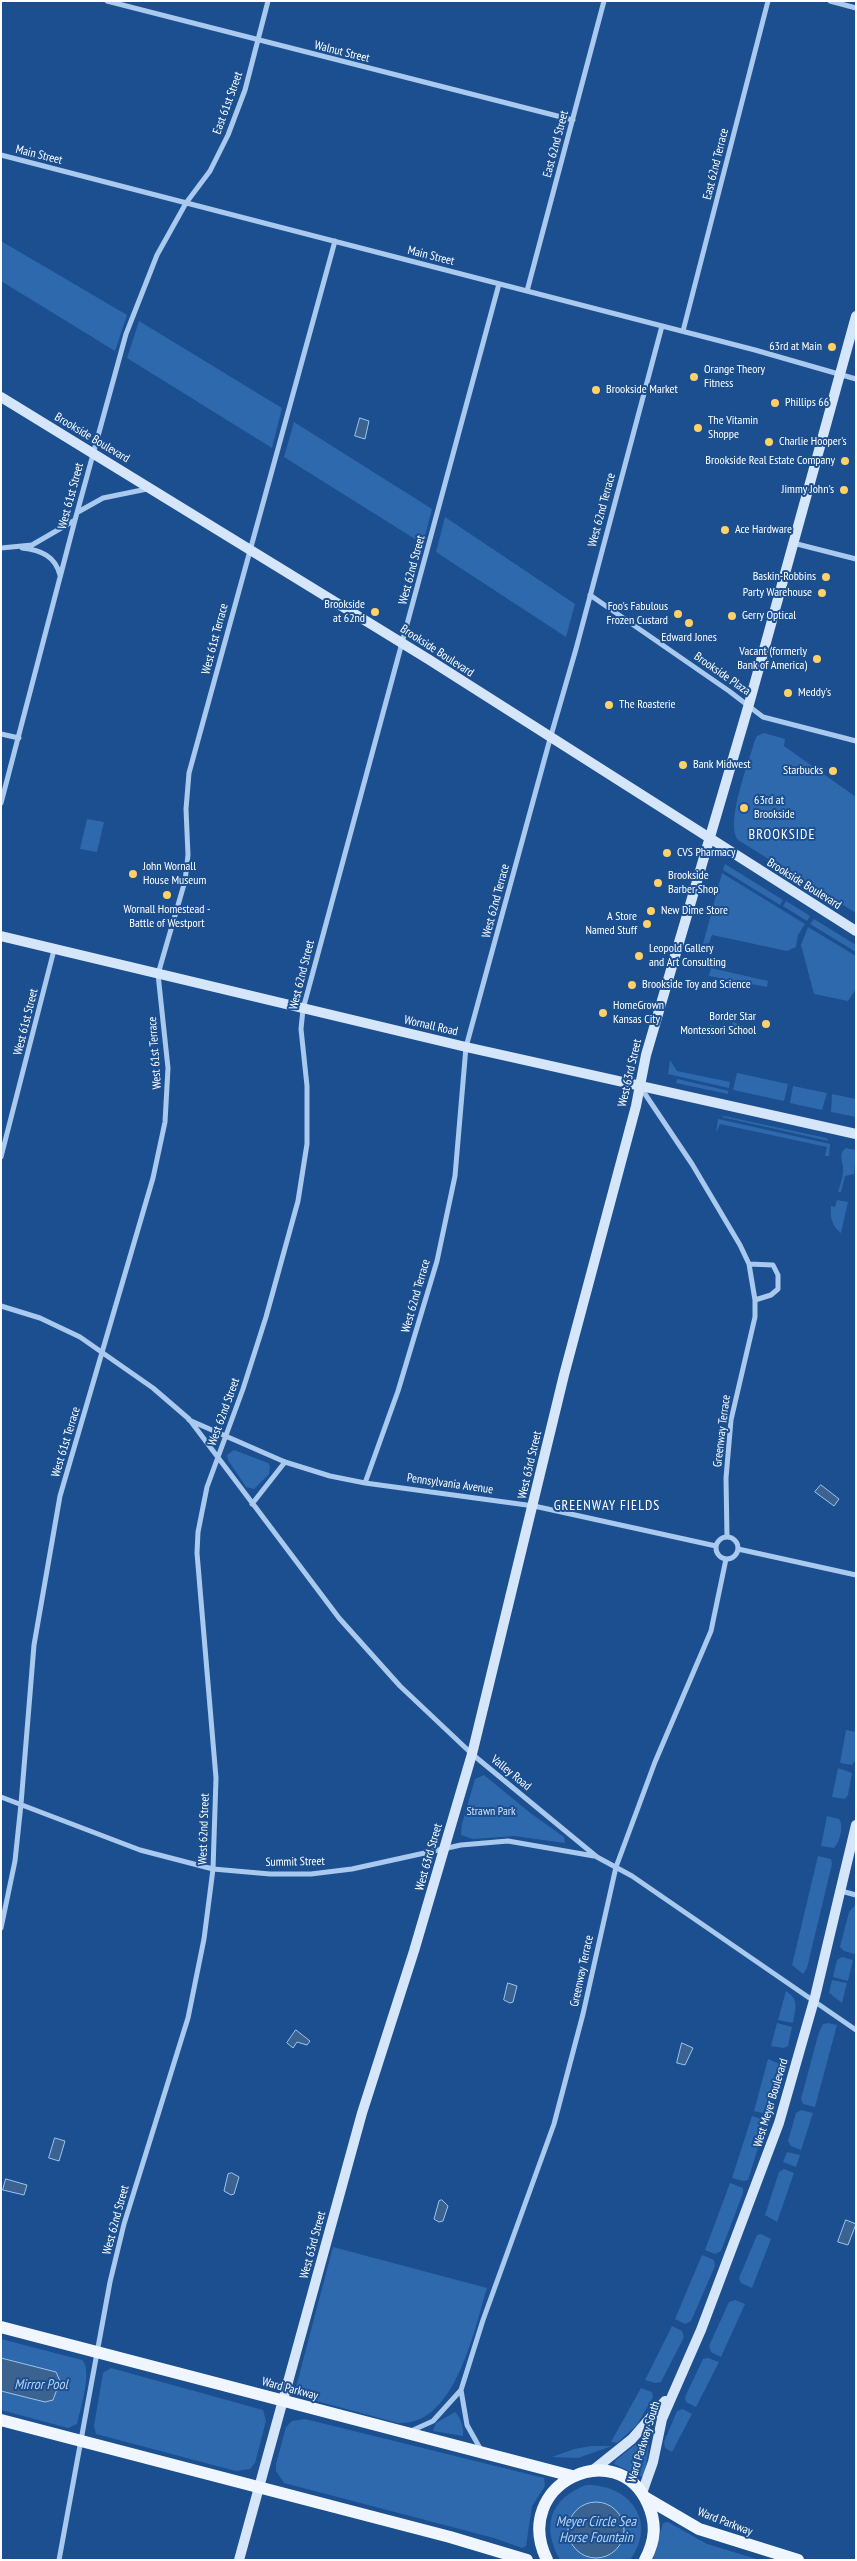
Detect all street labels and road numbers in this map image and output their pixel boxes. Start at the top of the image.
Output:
street label: Walnut Street [313,38,371,66]
street label: East 61st Street [210,70,246,136]
street label: East 62nd Street [540,109,572,179]
street label: East 62nd Terrace [700,127,732,201]
street label: Main Street [14,142,64,168]
street label: Main Street [406,243,456,269]
street label: Brookside Boulevard [52,410,132,466]
street label: West 61st Street [55,461,87,531]
street label: West 62nd Terrace [585,472,619,548]
street label: West 62nd Street [396,534,428,606]
street label: West 61st Terrace [199,602,231,676]
street label: Brookside Boulevard [397,622,477,680]
street label: Brookside Plaza [691,649,753,699]
street label: Brookside Boulevard [764,855,844,913]
street label: West 62nd Terrace [479,863,513,939]
street label: West 62nd Street [286,939,318,1011]
street label: West 61st Street [11,987,41,1057]
street label: Wornall Road [403,1013,459,1039]
street label: West 61st Terrace [145,1016,165,1090]
street label: West 63rd Street [615,1038,645,1108]
street label: West 62nd Terrace [399,1258,433,1334]
street label: West 62nd Street [205,1376,243,1448]
street label: Greenway Terrace [710,1394,734,1468]
street label: West 61st Terrace [48,1405,84,1479]
street label: West 63rd Street [515,1430,545,1500]
street label: Pennsylvania Avenue [406,1471,494,1497]
street label: Valley Road [488,1752,534,1794]
street label: West 62nd Street [196,1793,212,1865]
street label: West 63rd Street [413,1822,445,1892]
street label: Summit Street [265,1854,325,1870]
street label: Greenway Terrace [567,1934,597,2008]
street label: West Meyer Boulevard [751,2057,791,2149]
street label: West 62nd Street [100,2184,132,2256]
street label: West 63rd Street [297,2210,329,2280]
street label: Ward Parkway [260,2375,320,2403]
street label: Ward Parkway South [625,2400,663,2484]
street label: Ward Parkway [695,2505,755,2539]

